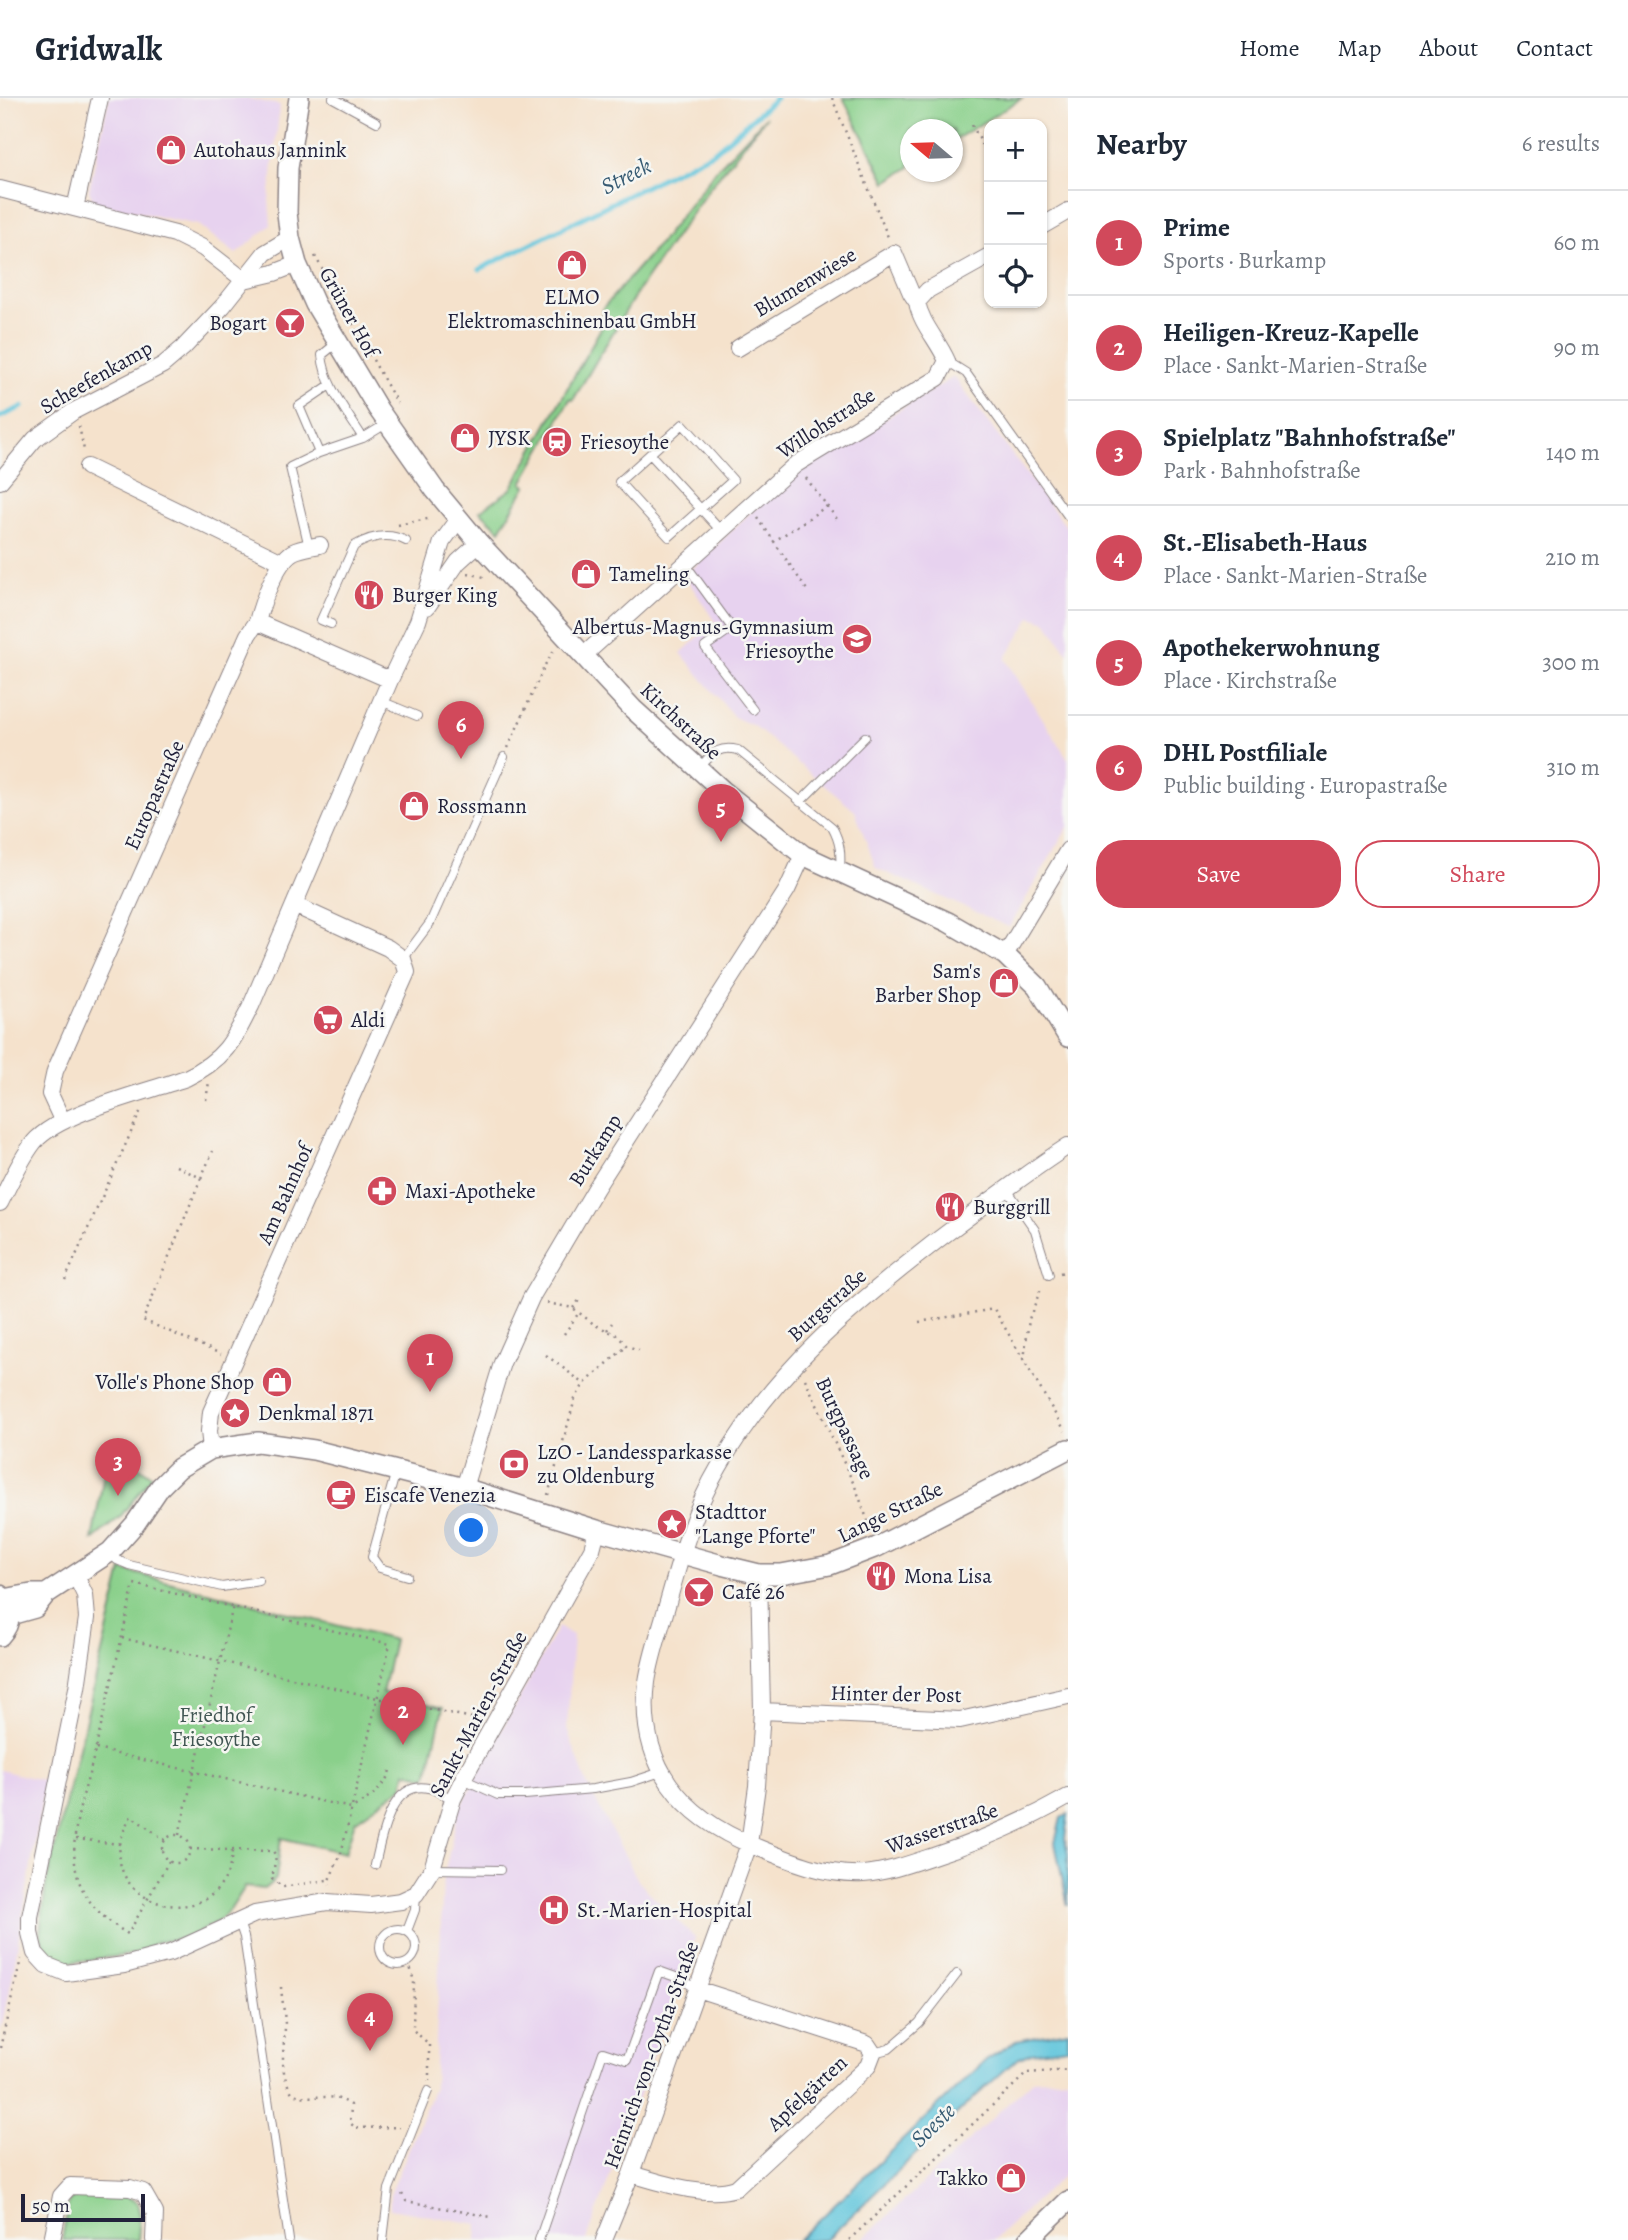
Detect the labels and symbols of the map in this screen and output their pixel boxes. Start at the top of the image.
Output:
north arrow [900,119,963,182]
shop icon: Autohaus Jannink [154,133,188,167]
place label: Autohaus Jannink [193,136,347,164]
water label: Streek [595,150,657,202]
street label: Blumenwiese [749,240,861,324]
shop icon: ELMO Elektromaschinenbau GmbH [555,248,589,282]
street label: Grüner Hof [313,262,387,365]
place label: ELMO Elektromaschinenbau GmbH [447,283,697,335]
bar icon: Bogart [273,306,307,340]
place label: Bogart [209,309,267,337]
street label: Scheefenkamp [35,334,157,420]
street label: Willohstraße [771,381,880,466]
shop icon: JYSK [448,421,482,455]
place label: JYSK [488,424,530,452]
station icon: Friesoythe [540,425,574,459]
place label: Friesoythe [580,428,669,456]
shop icon: Tameling [569,557,603,591]
place label: Tameling [609,560,690,588]
restaurant icon: Burger King [352,578,386,612]
place label: Burger King [392,581,498,609]
place label: Albertus-Magnus-Gymnasium Friesoythe [572,613,834,665]
school or university icon: Albertus-Magnus-Gymnasium Friesoythe [840,622,874,656]
street label: Kirchstraße [634,676,728,766]
pin: 6 [438,701,484,759]
street label: Europastraße [117,736,191,854]
pin: 5 [698,784,744,842]
shop icon: Rossmann [397,789,431,823]
place label: Rossmann [437,792,527,820]
place label: Sam's Barber Shop [875,957,981,1009]
shop icon: Sam's Barber Shop [987,966,1021,1000]
supermarket icon: Aldi [311,1003,345,1037]
place label: Aldi [350,1006,385,1034]
street label: Burkamp [562,1109,628,1191]
street label: Am Bahnhof [250,1137,321,1250]
pharmacy icon: Maxi-Apotheke [365,1174,399,1208]
place label: Maxi-Apotheke [405,1177,536,1205]
restaurant icon: Burggrill [933,1190,967,1224]
place label: Burggrill [973,1193,1050,1221]
street label: Burgstraße [781,1262,873,1348]
pin: 1 [407,1334,453,1392]
shop icon: Volle's Phone Shop [260,1365,294,1399]
place label: Volle's Phone Shop [94,1368,254,1396]
street label: Burgpassage [809,1372,881,1484]
place icon: Denkmal 1871 [218,1396,252,1430]
place label: Denkmal 1871 [258,1399,374,1427]
pin: 3 [95,1438,141,1496]
place label: LzO - Landessparkasse zu Oldenburg [537,1438,732,1490]
bank icon: LzO - Landessparkasse zu Oldenburg [497,1447,531,1481]
street label: Lange Straße [833,1475,947,1549]
cafe icon: Eiscafe Venezia [324,1478,358,1512]
place label: Eiscafe Venezia [364,1481,496,1509]
place label: Stadttor "Lange Pforte" [695,1498,815,1550]
place icon: Stadttor "Lange Pforte" [655,1507,689,1541]
your location [454,1513,488,1547]
restaurant icon: Mona Lisa [864,1559,898,1593]
place label: Mona Lisa [904,1562,992,1590]
bar icon: Café 26 [682,1575,716,1609]
place label: Café 26 [722,1578,785,1606]
street label: Sankt-Marien-Straße [422,1626,534,1802]
street label: Hinter der Post [830,1679,962,1709]
pin: 2 [380,1687,426,1745]
park label: Friedhof Friesoythe [171,1701,261,1753]
street label: Wasserstraße [881,1796,1002,1861]
hospital icon: St.-Marien-Hospital [537,1893,571,1927]
place label: St.-Marien-Hospital [577,1896,752,1924]
street label: Heinrich-von-Oytha-Straße [597,1937,705,2173]
pin: 4 [347,1993,393,2051]
street label: Apfelgärten [760,2049,853,2138]
water label: Soeste [904,2096,962,2154]
shop icon: Takko [994,2161,1028,2195]
place label: Takko [937,2164,988,2192]
scale bar [21,2191,145,2223]

